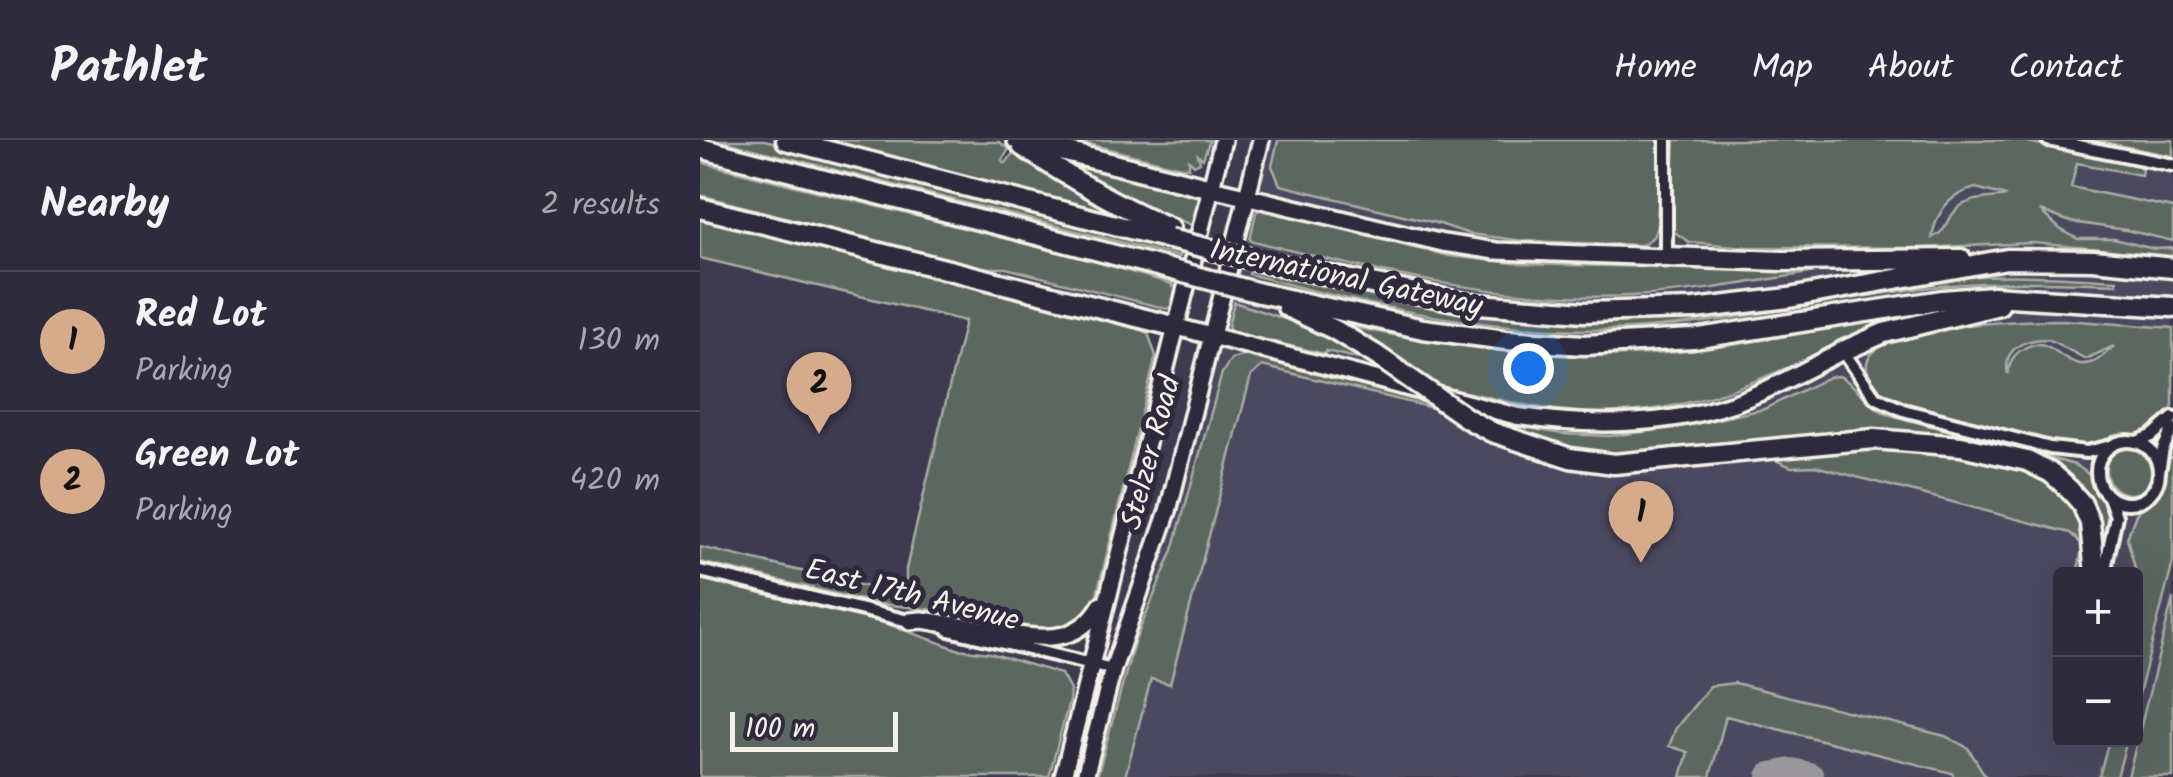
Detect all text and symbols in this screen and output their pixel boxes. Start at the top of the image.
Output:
text: Pathlet [50,31,207,107]
text: Home [1614,41,1697,97]
text: Map [1752,41,1813,97]
text: About [1868,41,1953,97]
text: Contact [2008,41,2123,97]
text: Nearby [40,172,169,239]
text: 2 results [541,180,660,231]
street label: International Gateway [1205,227,1488,332]
text: Red Lot [135,286,267,346]
text: 1 [68,316,77,367]
text: 130 m [577,316,660,367]
your location [1503,343,1554,394]
text: Parking [135,346,233,397]
pin: 2 [786,352,852,434]
street label: Stelzer Road [1108,370,1196,535]
text: Green Lot [135,426,299,486]
text: 2 [63,456,82,507]
text: 420 m [569,456,660,507]
pin: 1 [1608,480,1674,563]
text: Parking [135,486,233,537]
street label: East 17th Avenue [800,546,1024,646]
map controls [2053,567,2143,747]
button: + [2053,567,2143,657]
button: − [2053,657,2143,747]
scale bar [730,707,898,752]
text: 100 m [745,707,815,752]

